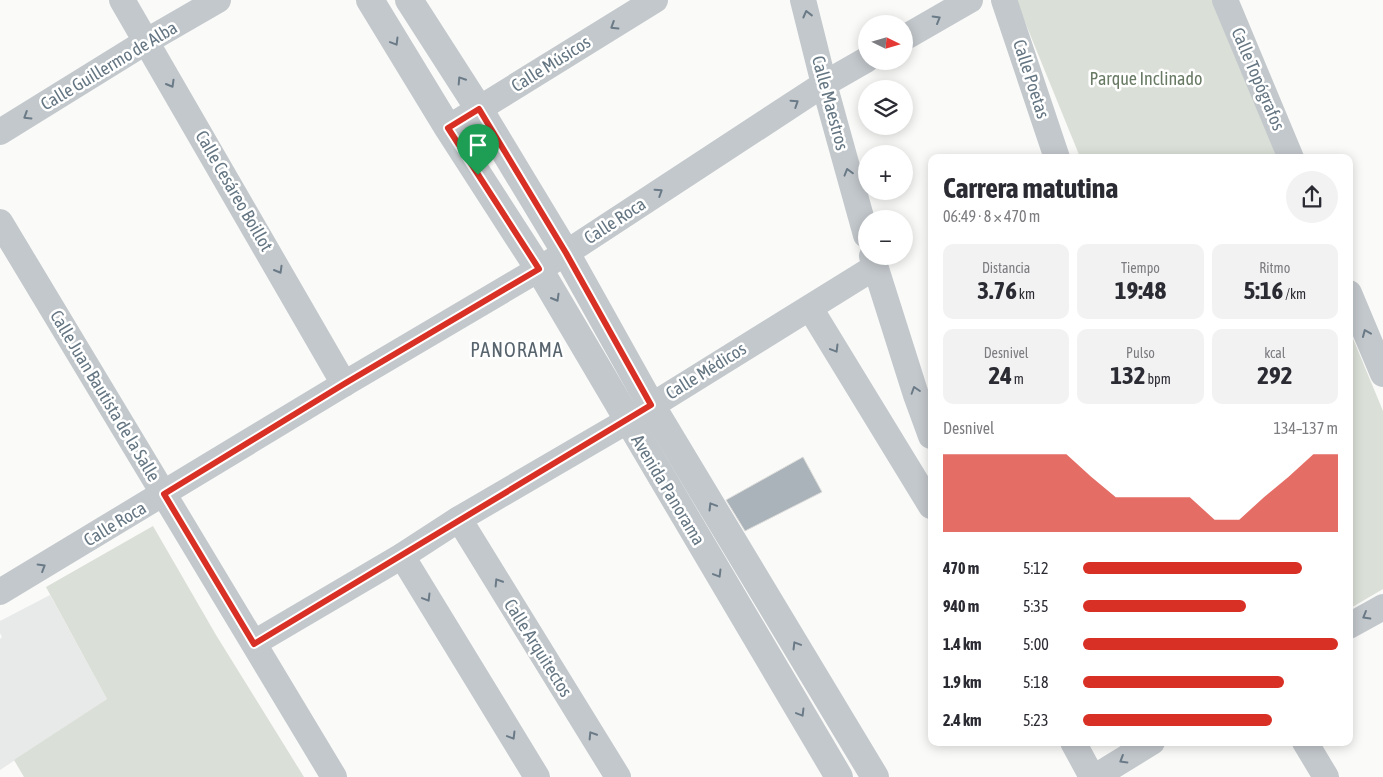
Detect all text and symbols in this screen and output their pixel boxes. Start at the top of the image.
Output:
one-way arrow [802,10,813,19]
north arrow [858,15,912,70]
map controls [858,15,913,265]
one-way arrow [932,16,941,26]
street label: Calle Guillermo de Alba [37,17,181,115]
one-way arrow [610,19,619,29]
street label: Calle Topógrafos [1227,24,1290,133]
street label: Calle Músicos [507,31,594,96]
one-way arrow [389,36,399,45]
street label: Calle Poetas [1009,37,1054,121]
street label: Calle Maestros [808,53,853,152]
park label: Parque Inclinado [1090,68,1203,89]
one-way arrow [457,76,467,85]
one-way arrow [165,78,175,87]
button: layers [858,80,913,135]
one-way arrow [790,100,799,109]
one-way arrow [23,109,32,119]
pin [457,124,499,175]
street label: Calle Cesáreo Boillot [191,127,278,255]
icon: arrive [464,131,492,159]
button: + [858,145,913,200]
one-way arrow [844,168,854,176]
button: share [1286,171,1338,223]
text: Carrera matutina [943,172,1118,204]
one-way arrow [654,189,663,198]
street label: Calle Roca [580,193,649,248]
text: 06:49 · 8 × 470 m [943,207,1040,225]
button: − [858,210,913,265]
text: Distancia [982,260,1030,276]
text: Tiempo [1121,260,1160,276]
text: Ritmo [1259,260,1290,276]
one-way arrow [272,264,282,273]
text: 3.76 [977,276,1017,304]
text: 19:48 [1115,276,1166,304]
text: 5:16 [1244,276,1283,304]
text: km [1017,286,1035,302]
text: /km [1283,286,1306,302]
one-way arrow [550,292,560,301]
street label: Calle Juan Bautista de la Salle [46,306,165,485]
one-way arrow [1361,330,1371,338]
district label: PANORAMA [470,338,564,361]
street label: Calle Médicos [662,338,750,404]
one-way arrow [829,344,838,353]
text: Desnivel [984,345,1029,361]
text: Pulso [1126,345,1155,361]
text: kcal [1264,345,1285,361]
text: 24 [988,361,1012,389]
text: 132 [1110,361,1145,389]
text: 292 [1257,361,1292,389]
text: m [1012,371,1024,387]
text: bpm [1145,371,1171,387]
one-way arrow [910,387,920,395]
text: Desnivel [943,419,994,437]
text: 134–137 m [1274,419,1338,437]
street label: Avenida Panorama [627,431,710,549]
street label: Calle Roca [80,497,150,550]
one-way arrow [708,502,718,511]
text: 470 m [943,559,979,577]
text: 5:12 [1023,559,1048,577]
one-way arrow [36,564,45,574]
one-way arrow [712,568,722,577]
one-way arrow [495,579,504,588]
one-way arrow [421,592,431,601]
street label: Calle Arquitectos [500,595,577,701]
text: 940 m [943,597,979,615]
text: 5:35 [1023,597,1048,615]
one-way arrow [1362,610,1371,620]
text: 1.4 km [943,635,982,653]
text: 5:00 [1023,635,1049,653]
one-way arrow [792,642,802,651]
text: 1.9 km [943,673,982,691]
text: 5:18 [1023,673,1048,691]
one-way arrow [795,708,805,717]
text: 2.4 km [943,711,982,729]
text: 5:23 [1023,711,1048,729]
one-way arrow [506,731,516,740]
one-way arrow [589,732,599,741]
one-way arrow [1120,753,1129,763]

